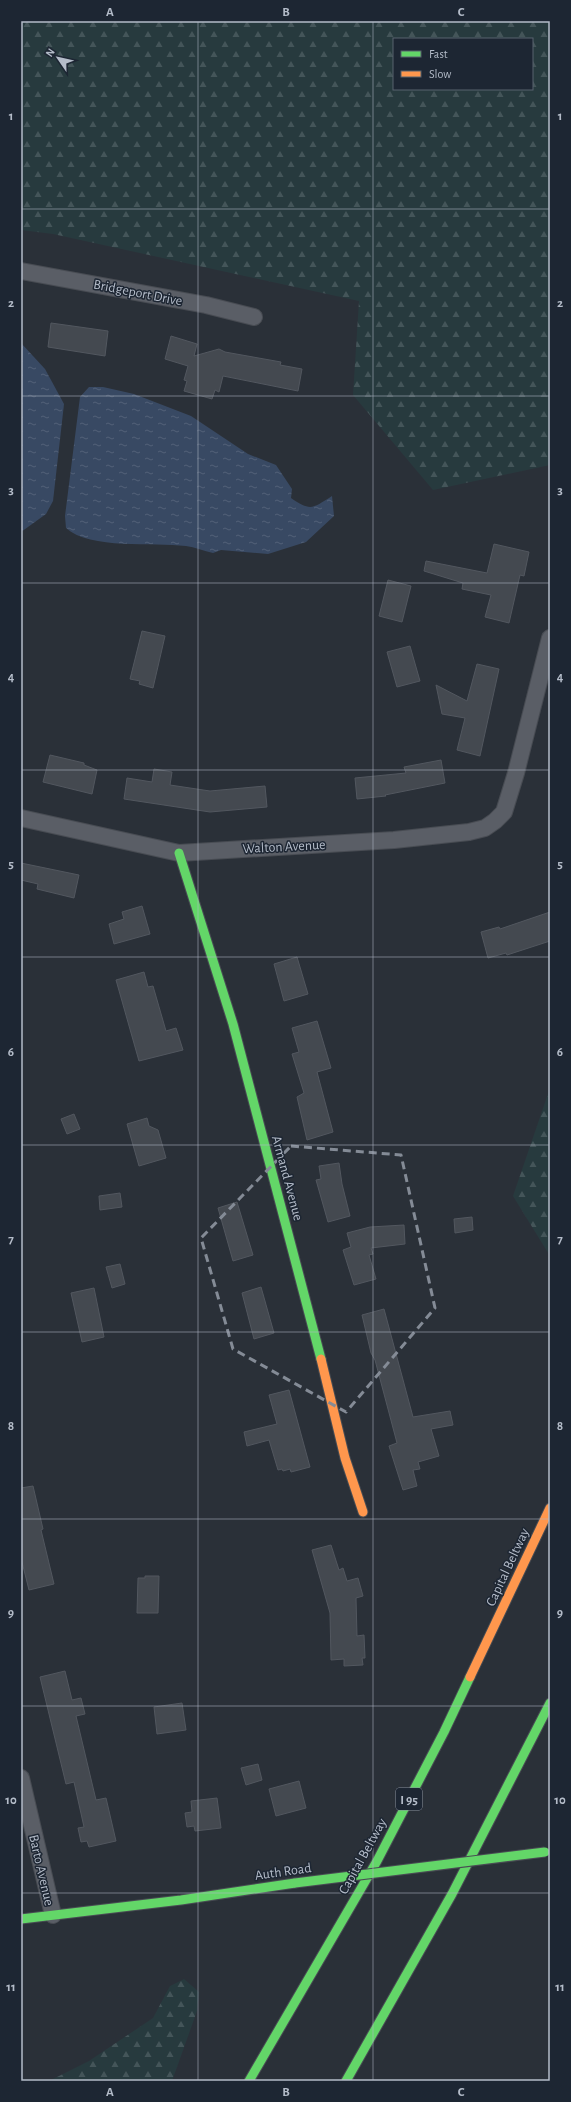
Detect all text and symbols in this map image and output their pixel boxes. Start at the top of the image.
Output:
text: A [106,6,114,19]
text: B [282,6,290,19]
text: C [458,6,465,19]
north arrow [38,38,78,78]
legend [393,38,533,90]
text: N [43,46,57,59]
text: Fast [429,48,448,60]
text: Slow [429,68,451,80]
text: 1 [9,110,13,123]
text: 1 [558,110,562,123]
street label: Bridgeport Drive [92,278,183,308]
text: 2 [8,297,14,310]
text: 2 [557,297,563,310]
text: 3 [8,484,14,497]
text: 3 [557,484,563,497]
text: 4 [8,671,15,684]
text: 4 [557,671,564,684]
street label: Walton Avenue [242,838,326,856]
text: 5 [8,858,14,871]
text: 5 [557,858,563,871]
text: 6 [8,1046,14,1059]
text: 6 [557,1046,563,1059]
street label: Armand Avenue [269,1134,305,1222]
text: 7 [8,1233,14,1246]
text: 7 [557,1233,563,1246]
text: 8 [8,1420,14,1433]
text: 8 [557,1420,563,1433]
street label: Capital Beltway [484,1526,532,1609]
text: 9 [8,1607,14,1620]
text: 9 [557,1607,563,1620]
road number: I 95 [396,1788,422,1810]
text: 10 [5,1794,17,1807]
text: 10 [554,1794,566,1807]
street label: Capital Beltway [336,1816,389,1897]
street label: Barto Avenue [26,1833,56,1907]
street label: Auth Road [254,1861,312,1883]
text: 11 [6,1981,16,1994]
text: 11 [555,1981,565,1994]
text: A [106,2086,114,2099]
text: B [282,2086,290,2099]
text: C [458,2086,465,2099]

